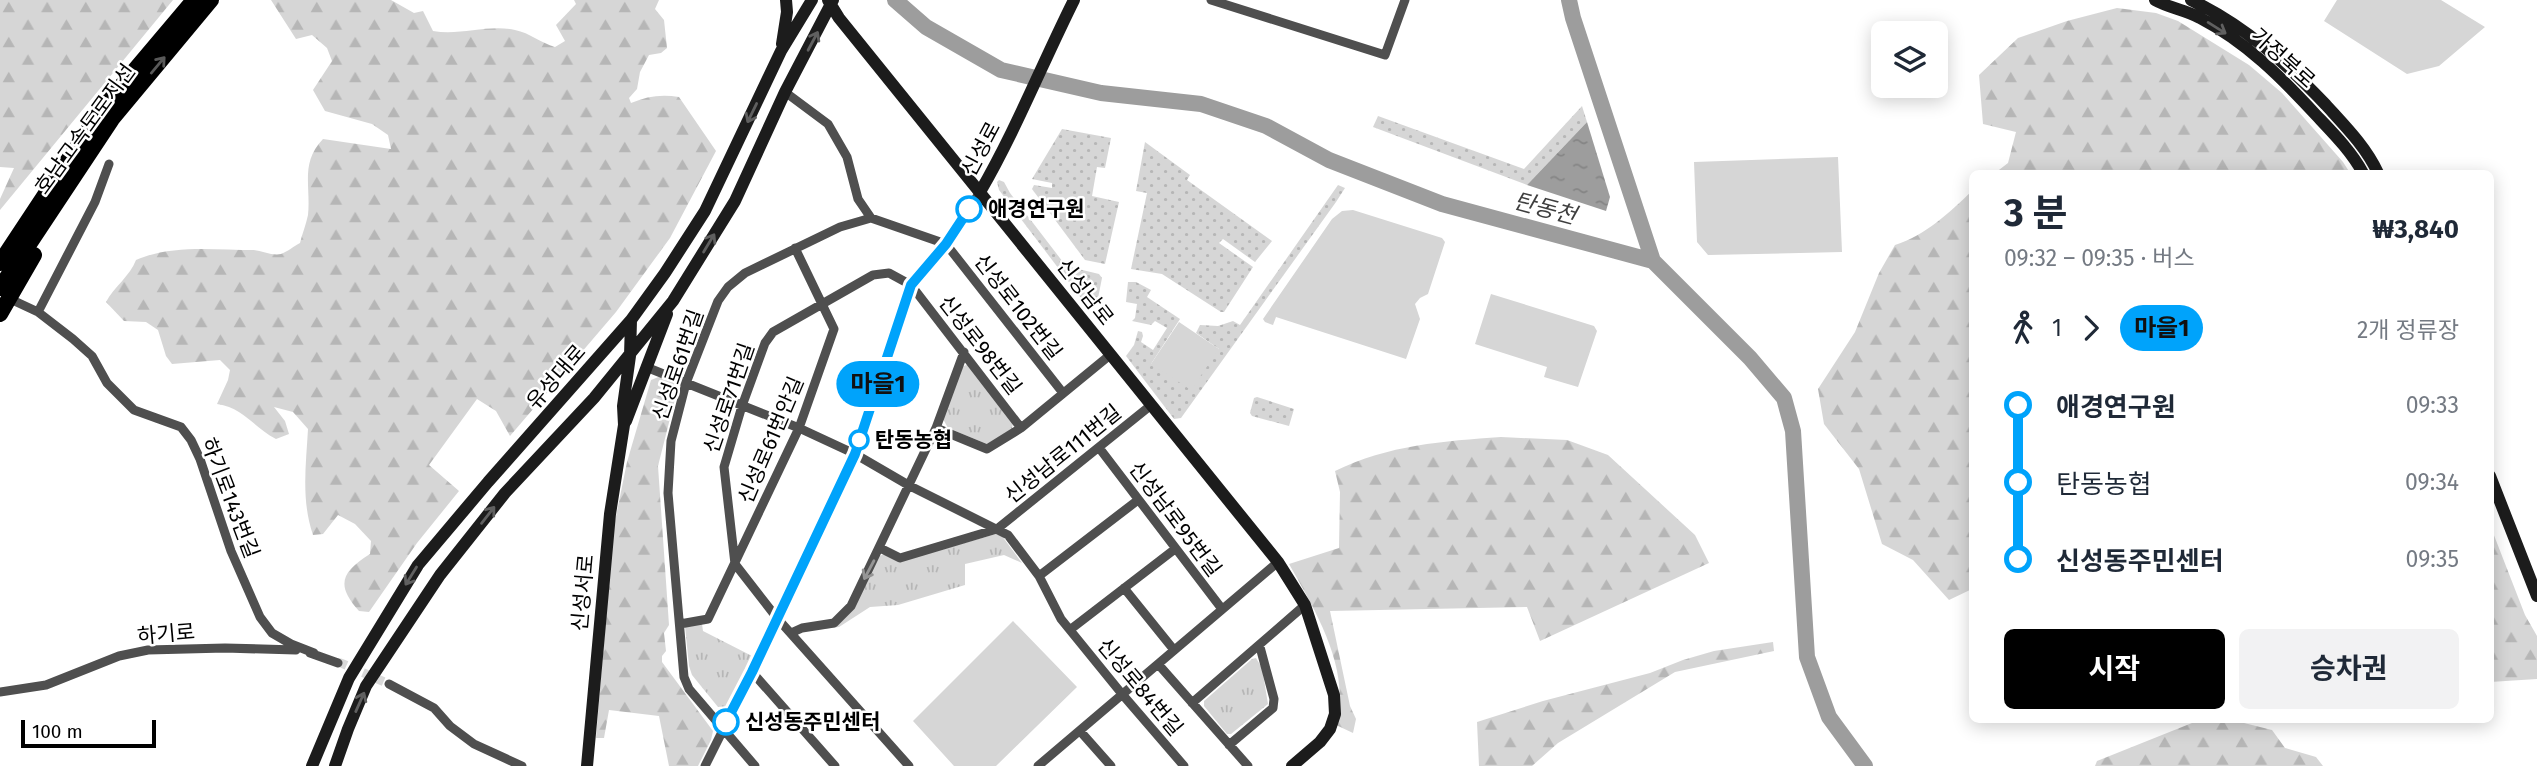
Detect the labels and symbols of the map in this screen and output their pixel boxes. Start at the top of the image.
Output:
one-way arrow [2206,21,2226,35]
street label: 가정북로 [2246,22,2320,94]
one-way arrow [806,31,820,52]
one-way arrow [150,56,165,74]
street label: 호남고속도로지선 [29,59,141,199]
one-way arrow [744,102,758,123]
street label: 신성로 [956,117,1006,181]
water label: 탄동천 [1511,186,1582,230]
marker: 애경연구원 [956,196,982,222]
place label: 애경연구원 [988,196,1085,222]
one-way arrow [703,234,717,254]
street label: 신성로102번길 [968,249,1068,365]
street label: 신성남로 [1051,254,1119,330]
street label: 신성로98번길 [933,290,1027,400]
street label: 신성로61번길 [647,306,709,424]
street label: 유성대로 [521,339,591,415]
street label: 신성로71번길 [698,340,760,456]
line badge: 마을1 [838,361,918,407]
street label: 신성로61번안길 [733,373,809,507]
street label: 신성남로111번길 [999,399,1127,509]
place label: 탄동농협 [875,427,952,453]
marker: 탄동농협 [849,430,869,450]
street label: 하기로143번길 [195,434,265,562]
street label: 신성남로95번길 [1123,456,1227,582]
one-way arrow [480,506,495,524]
street label: 신성서로 [567,553,599,633]
one-way arrow [861,559,875,579]
one-way arrow [404,566,418,586]
street label: 하기로 [136,619,196,649]
street label: 신성로84번길 [1092,633,1188,741]
one-way arrow [354,692,367,713]
marker: 신성동주민센터 [713,709,739,735]
place label: 신성동주민센터 [745,709,880,735]
scale bar [21,717,156,749]

